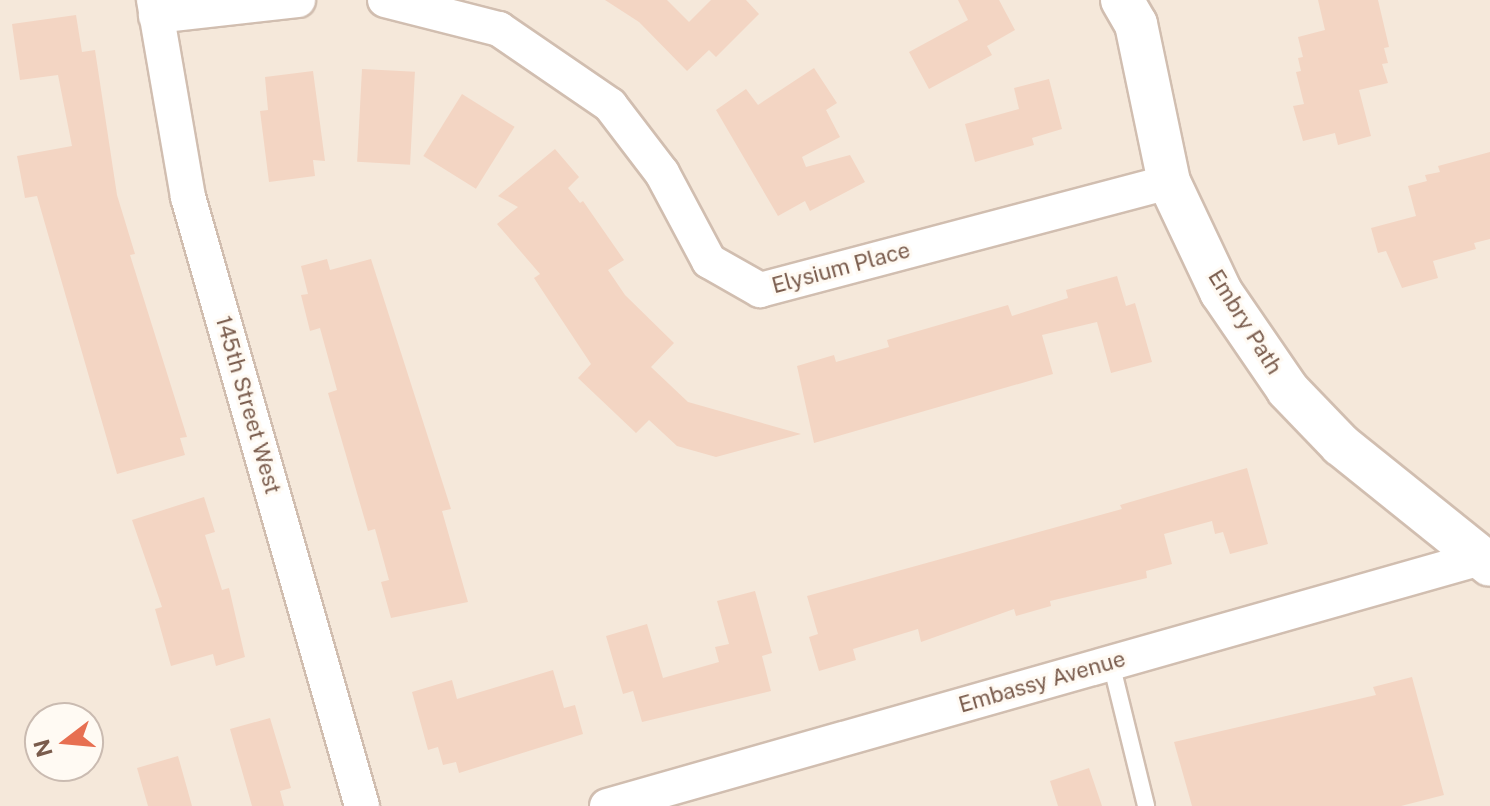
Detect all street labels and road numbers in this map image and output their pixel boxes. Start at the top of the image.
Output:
street label: Elysium Place [769,237,913,299]
street label: Embry Path [1202,265,1288,379]
street label: 145th Street West [210,313,286,497]
street label: Embassy Avenue [956,646,1128,718]

